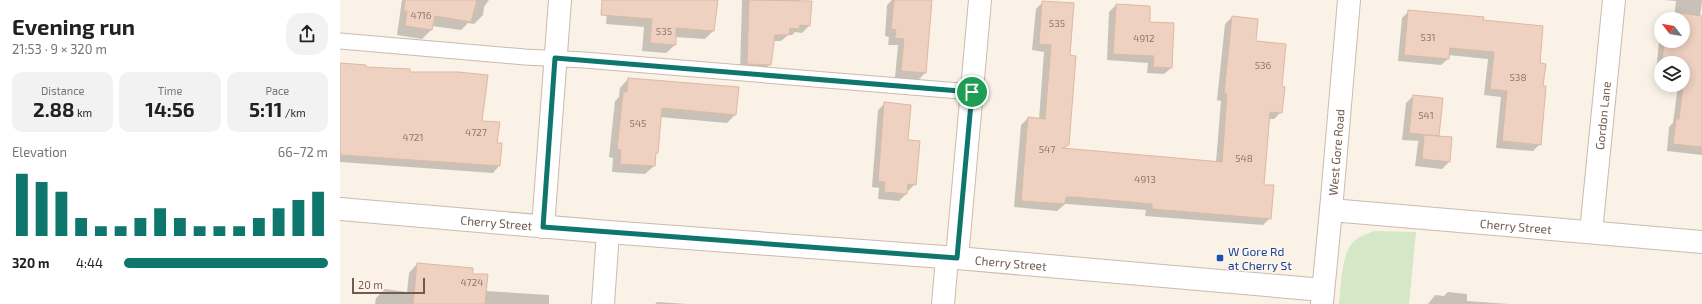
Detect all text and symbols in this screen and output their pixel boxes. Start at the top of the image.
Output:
house number: 4716 [411,9,432,21]
north arrow [1654,12,1690,48]
map controls [1654,12,1690,92]
text: Evening run [12,13,135,39]
button: share [286,13,328,55]
house number: 535 [1049,17,1065,29]
house number: 535 [656,25,672,37]
house number: 531 [1421,31,1435,43]
house number: 4912 [1133,32,1155,44]
text: 21:53 · 9 × 320 m [12,41,107,57]
button: layers [1654,56,1690,92]
house number: 536 [1255,59,1272,71]
house number: 538 [1510,71,1527,83]
pin [955,75,989,109]
icon: arrive [961,81,983,103]
street label: Gordon Lane [1592,81,1613,150]
text: Distance [41,84,84,97]
text: Time [158,84,182,97]
text: Pace [265,84,289,97]
text: 2.88 [33,97,75,121]
text: 14:56 [145,97,195,121]
text: 5:11 [249,97,282,121]
text: km [75,106,92,119]
text: /km [282,106,306,119]
street label: West Gore Road [1325,108,1347,196]
house number: 541 [1418,109,1434,121]
house number: 545 [630,117,646,129]
house number: 4727 [465,126,487,138]
house number: 4721 [403,131,423,143]
house number: 547 [1039,143,1055,155]
text: Elevation [12,144,67,160]
text: 66–72 m [278,144,328,160]
house number: 548 [1235,152,1253,164]
house number: 4913 [1134,173,1156,185]
street label: Cherry Street [460,212,533,233]
street label: Cherry Street [1479,216,1553,236]
place label: W Gore Rd at Cherry St [1228,244,1292,272]
street label: Cherry Street [974,253,1048,273]
marker: W Gore Rd at Cherry St [1215,253,1225,263]
text: 320 m [12,255,49,271]
text: 4:44 [76,255,103,271]
scale bar [352,276,425,295]
house number: 4724 [460,276,484,288]
text: 20 m [358,278,383,291]

